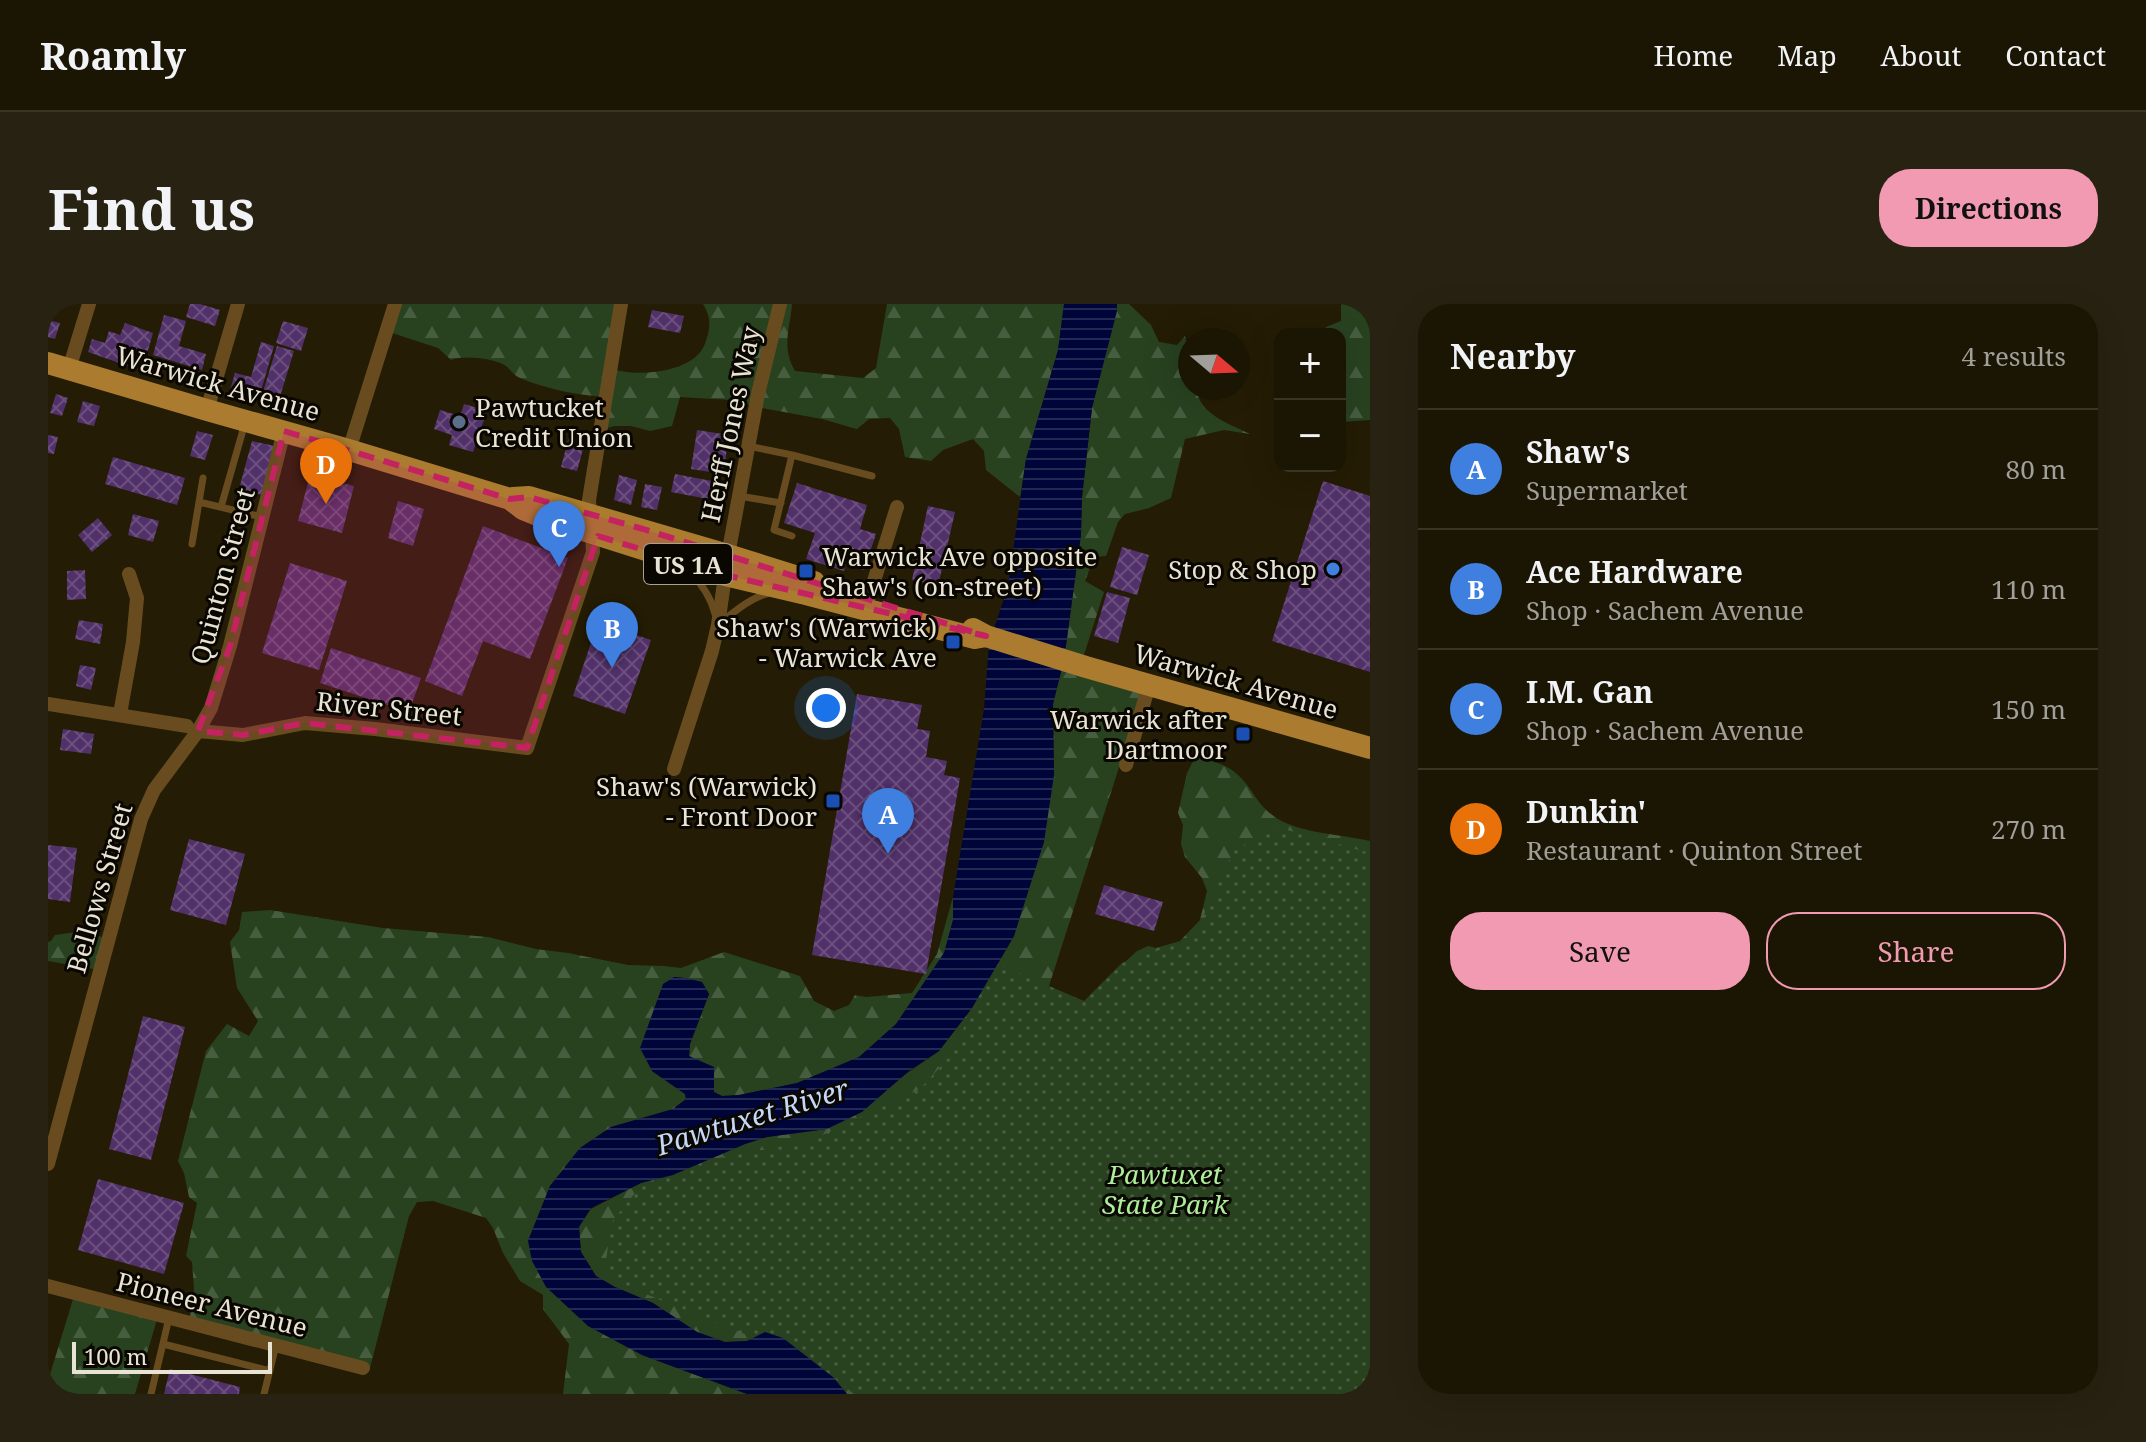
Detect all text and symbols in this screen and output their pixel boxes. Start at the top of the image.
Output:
text: Roamly [40,29,186,81]
text: Home [1654,36,1733,74]
text: Map [1777,36,1837,74]
text: About [1881,36,1961,74]
text: Contact [2005,36,2106,74]
button: Directions [1879,169,2098,247]
text: Find us [48,170,255,246]
street label: Herff Jones Way [692,322,768,525]
north arrow [1178,328,1250,400]
map controls [1274,328,1346,472]
button: + [1274,328,1346,400]
text: Nearby [1450,333,1576,379]
street label: Warwick Avenue [112,337,324,429]
text: 4 results [1961,338,2066,374]
place label: Pawtucket Credit Union [475,389,633,455]
button: − [1274,400,1346,472]
marker: Pawtucket Credit Union [450,413,468,431]
text: Shaw's [1526,431,1630,472]
pin: D [300,438,352,504]
text: A [1466,451,1486,487]
text: 80 m [2006,451,2066,487]
text: Supermarket [1526,472,1688,508]
street label: Quinton Street [181,484,263,668]
pin: C [533,501,585,567]
place label: Warwick Ave opposite Shaw's (on-street) [822,538,1097,604]
road number: US 1A [644,544,732,584]
place label: Stop & Shop [1168,551,1317,587]
text: Ace Hardware [1526,551,1743,592]
marker: Stop & Shop [1324,560,1342,578]
marker: Warwick Ave opposite Shaw's (on-street) [797,562,815,580]
text: B [1467,571,1485,607]
text: 110 m [1991,571,2066,607]
text: Shop · Sachem Avenue [1526,592,1804,628]
pin: B [586,602,638,668]
place label: Shaw's (Warwick) - Warwick Ave [716,609,937,675]
marker: Shaw's (Warwick) - Warwick Ave [944,633,962,651]
street label: Warwick Avenue [1130,635,1342,727]
text: I.M. Gan [1526,671,1653,712]
street label: River Street [315,682,463,734]
your location [806,688,846,728]
text: C [1467,691,1485,727]
text: 150 m [1991,691,2066,727]
place label: Warwick after Dartmoor [1050,701,1227,767]
text: Shop · Sachem Avenue [1526,712,1804,748]
marker: Warwick after Dartmoor [1234,725,1252,743]
place label: Shaw's (Warwick) - Front Door [596,768,817,834]
pin: A [862,788,914,854]
text: Dunkin' [1526,791,1646,832]
marker: Shaw's (Warwick) - Front Door [824,792,842,810]
street label: Bellows Street [58,799,140,977]
text: D [1466,811,1486,847]
text: 270 m [1991,811,2066,847]
text: Restaurant · Quinton Street [1526,832,1862,868]
button: Save [1450,912,1750,990]
button: Share [1766,912,2066,990]
water label: Pawtuxet River [650,1068,854,1164]
park label: Pawtuxet State Park [1102,1156,1229,1222]
street label: Pioneer Avenue [113,1263,311,1345]
scale bar [72,1338,272,1374]
text: 100 m [84,1341,147,1371]

